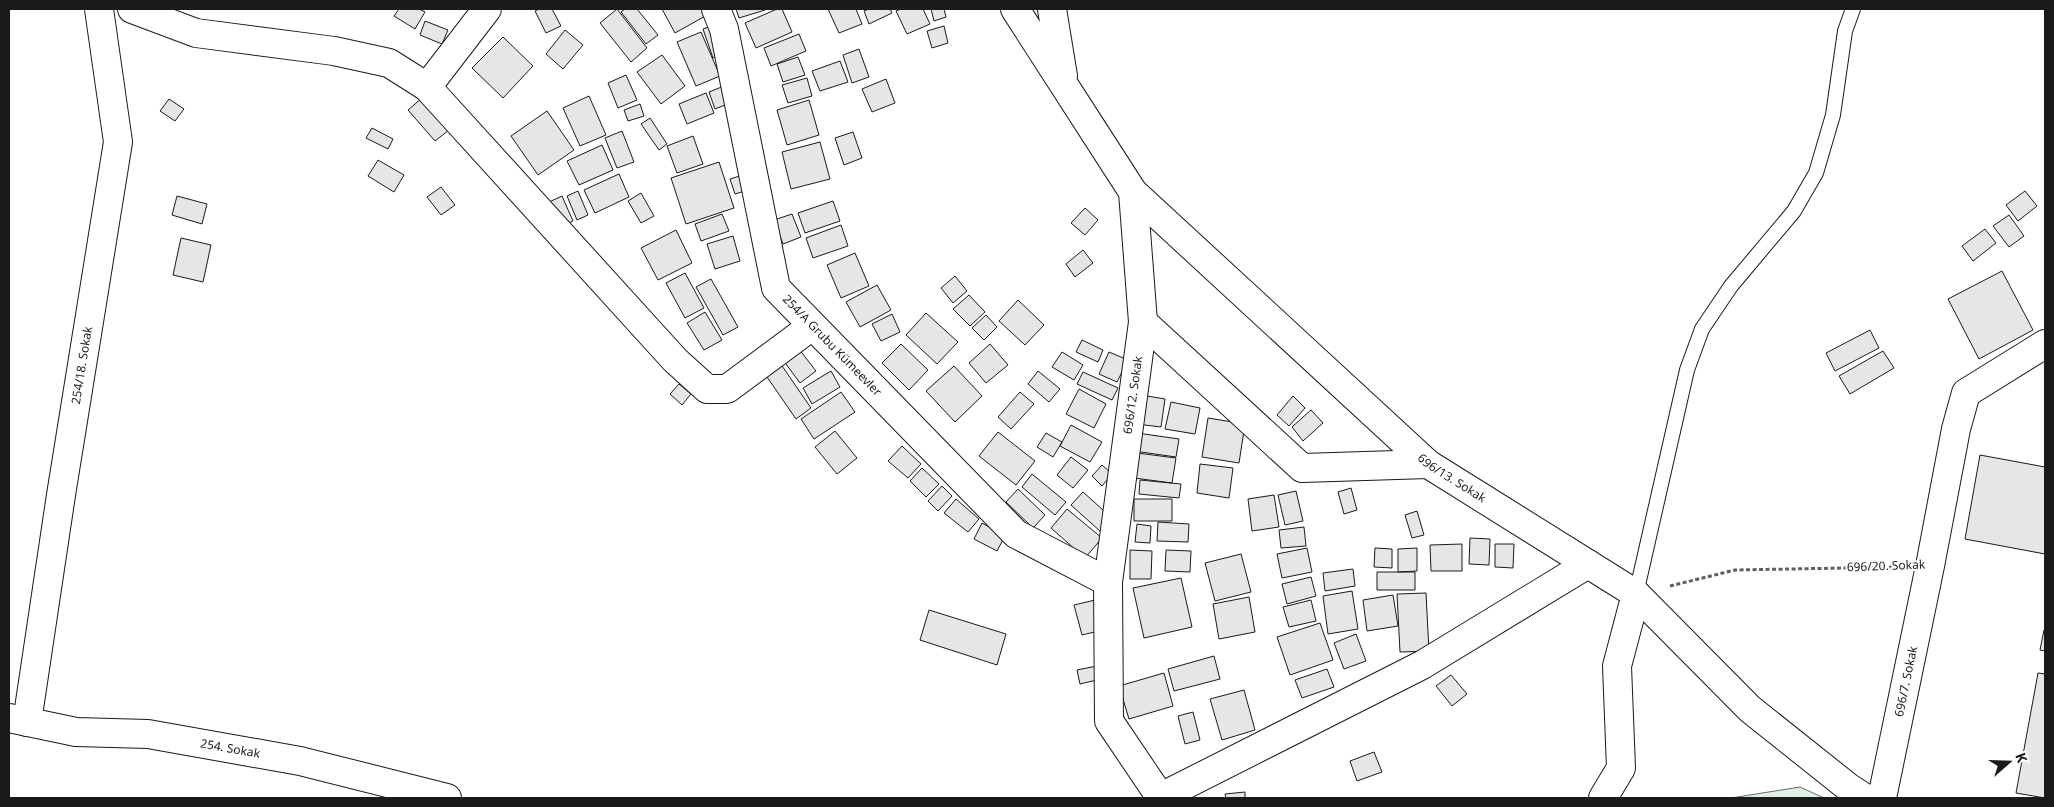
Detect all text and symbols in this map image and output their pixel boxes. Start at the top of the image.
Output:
street label: 254/A Grubu Kümeevler [779,291,886,400]
street label: 254/18. Sokak [67,324,96,405]
street label: 696/12. Sokak [1119,354,1146,435]
street label: 696/13. Sokak [1414,450,1490,507]
street label: 696/20. Sokak [1846,556,1926,575]
street label: 696/7. Sokak [1890,644,1921,718]
street label: 254. Sokak [199,734,262,762]
north arrow [1984,737,2034,787]
text: K [2011,750,2032,766]

